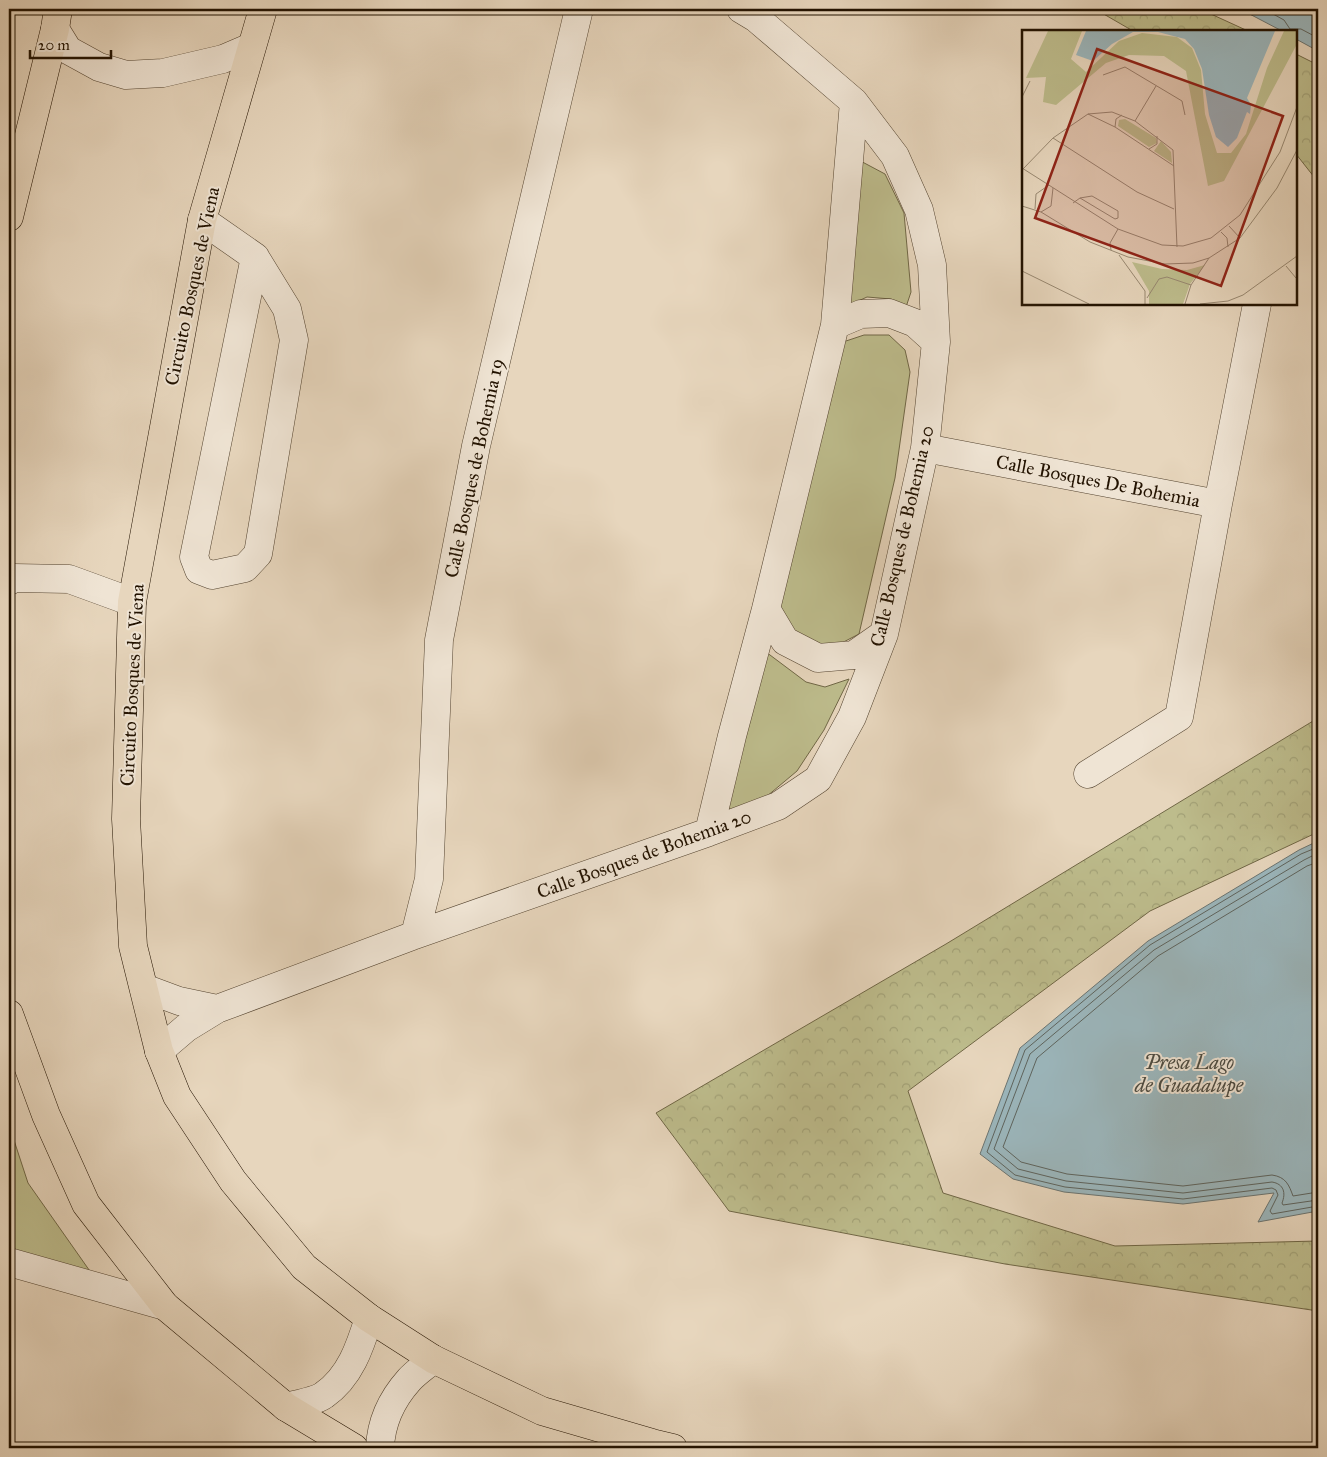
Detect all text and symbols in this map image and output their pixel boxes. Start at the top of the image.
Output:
scale bar [30,28,111,60]
inset map [1022,30,1297,305]
text: 20 m [38,36,70,54]
street label: Circuito Bosques de Viena [160,184,225,388]
street label: Calle Bosques de Bohemia 19 [440,356,509,580]
street label: Calle Bosques de Bohemia 20 [865,423,940,649]
street label: Calle Bosques De Bohemia [994,450,1203,513]
street label: Circuito Bosques de Viena [115,582,150,787]
street label: Calle Bosques de Bohemia 20 [534,804,755,904]
water label: Presa Lago de Guadalupe [1134,1050,1244,1098]

